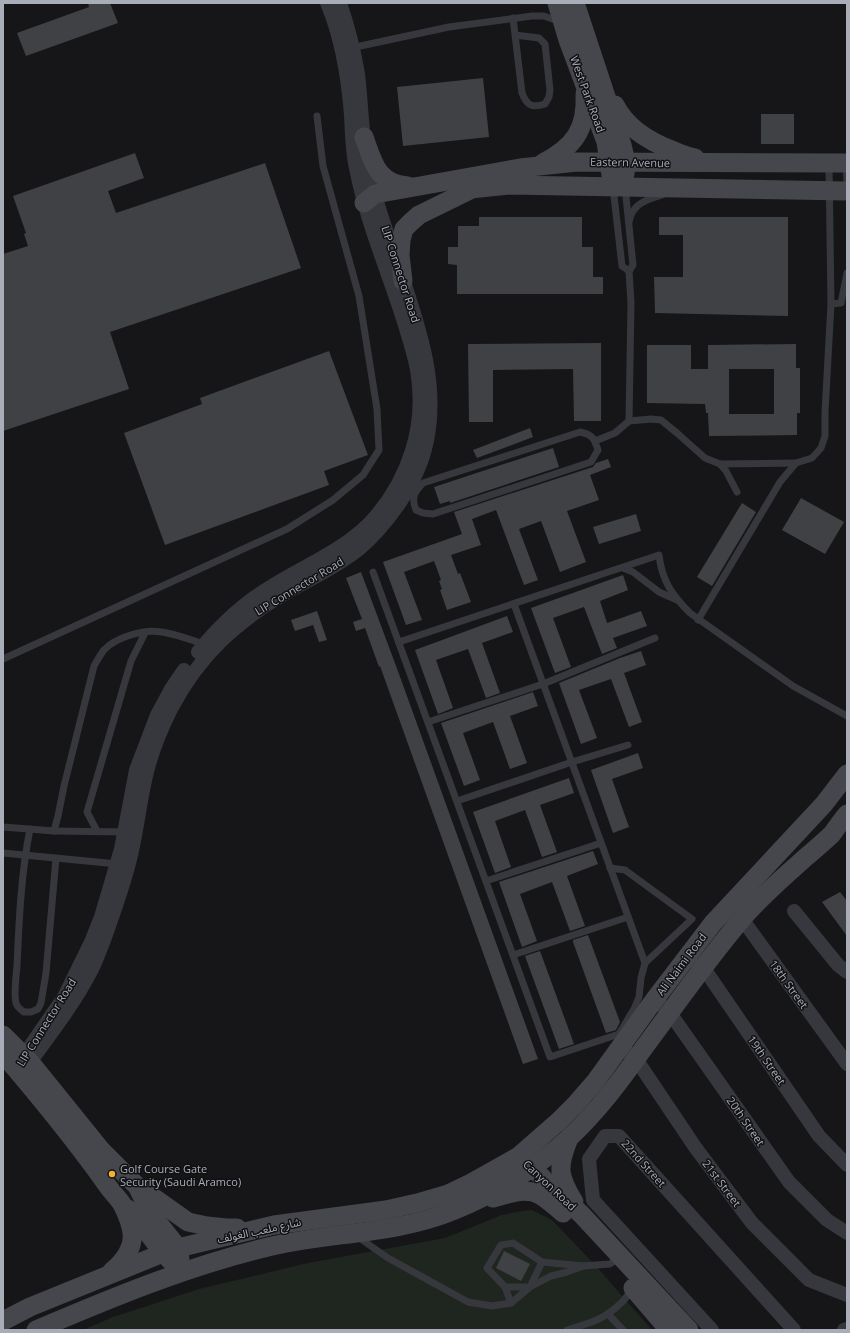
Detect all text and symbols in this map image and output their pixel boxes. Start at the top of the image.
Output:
street label: West Park Road [567,54,609,134]
street label: Eastern Avenue [590,154,670,170]
street label: LIP Connector Road [378,224,424,324]
street label: LIP Connector Road [252,554,346,618]
street label: Ali Naimi Road [653,930,709,998]
street label: 18th Street [766,957,812,1011]
street label: LIP Connector Road [13,975,79,1069]
street label: 19th Street [745,1032,789,1088]
street label: 20th Street [724,1093,768,1149]
street label: 22nd Street [618,1136,670,1190]
street label: Canyon Road [520,1156,580,1214]
street label: 21st Street [699,1156,745,1210]
place label: Golf Course Gate Security (Saudi Aramco) [120,1161,241,1189]
marker: Golf Course Gate Security (Saudi Aramco) [107,1169,117,1179]
street label: شارع ملعب الغولف [216,1214,303,1247]

